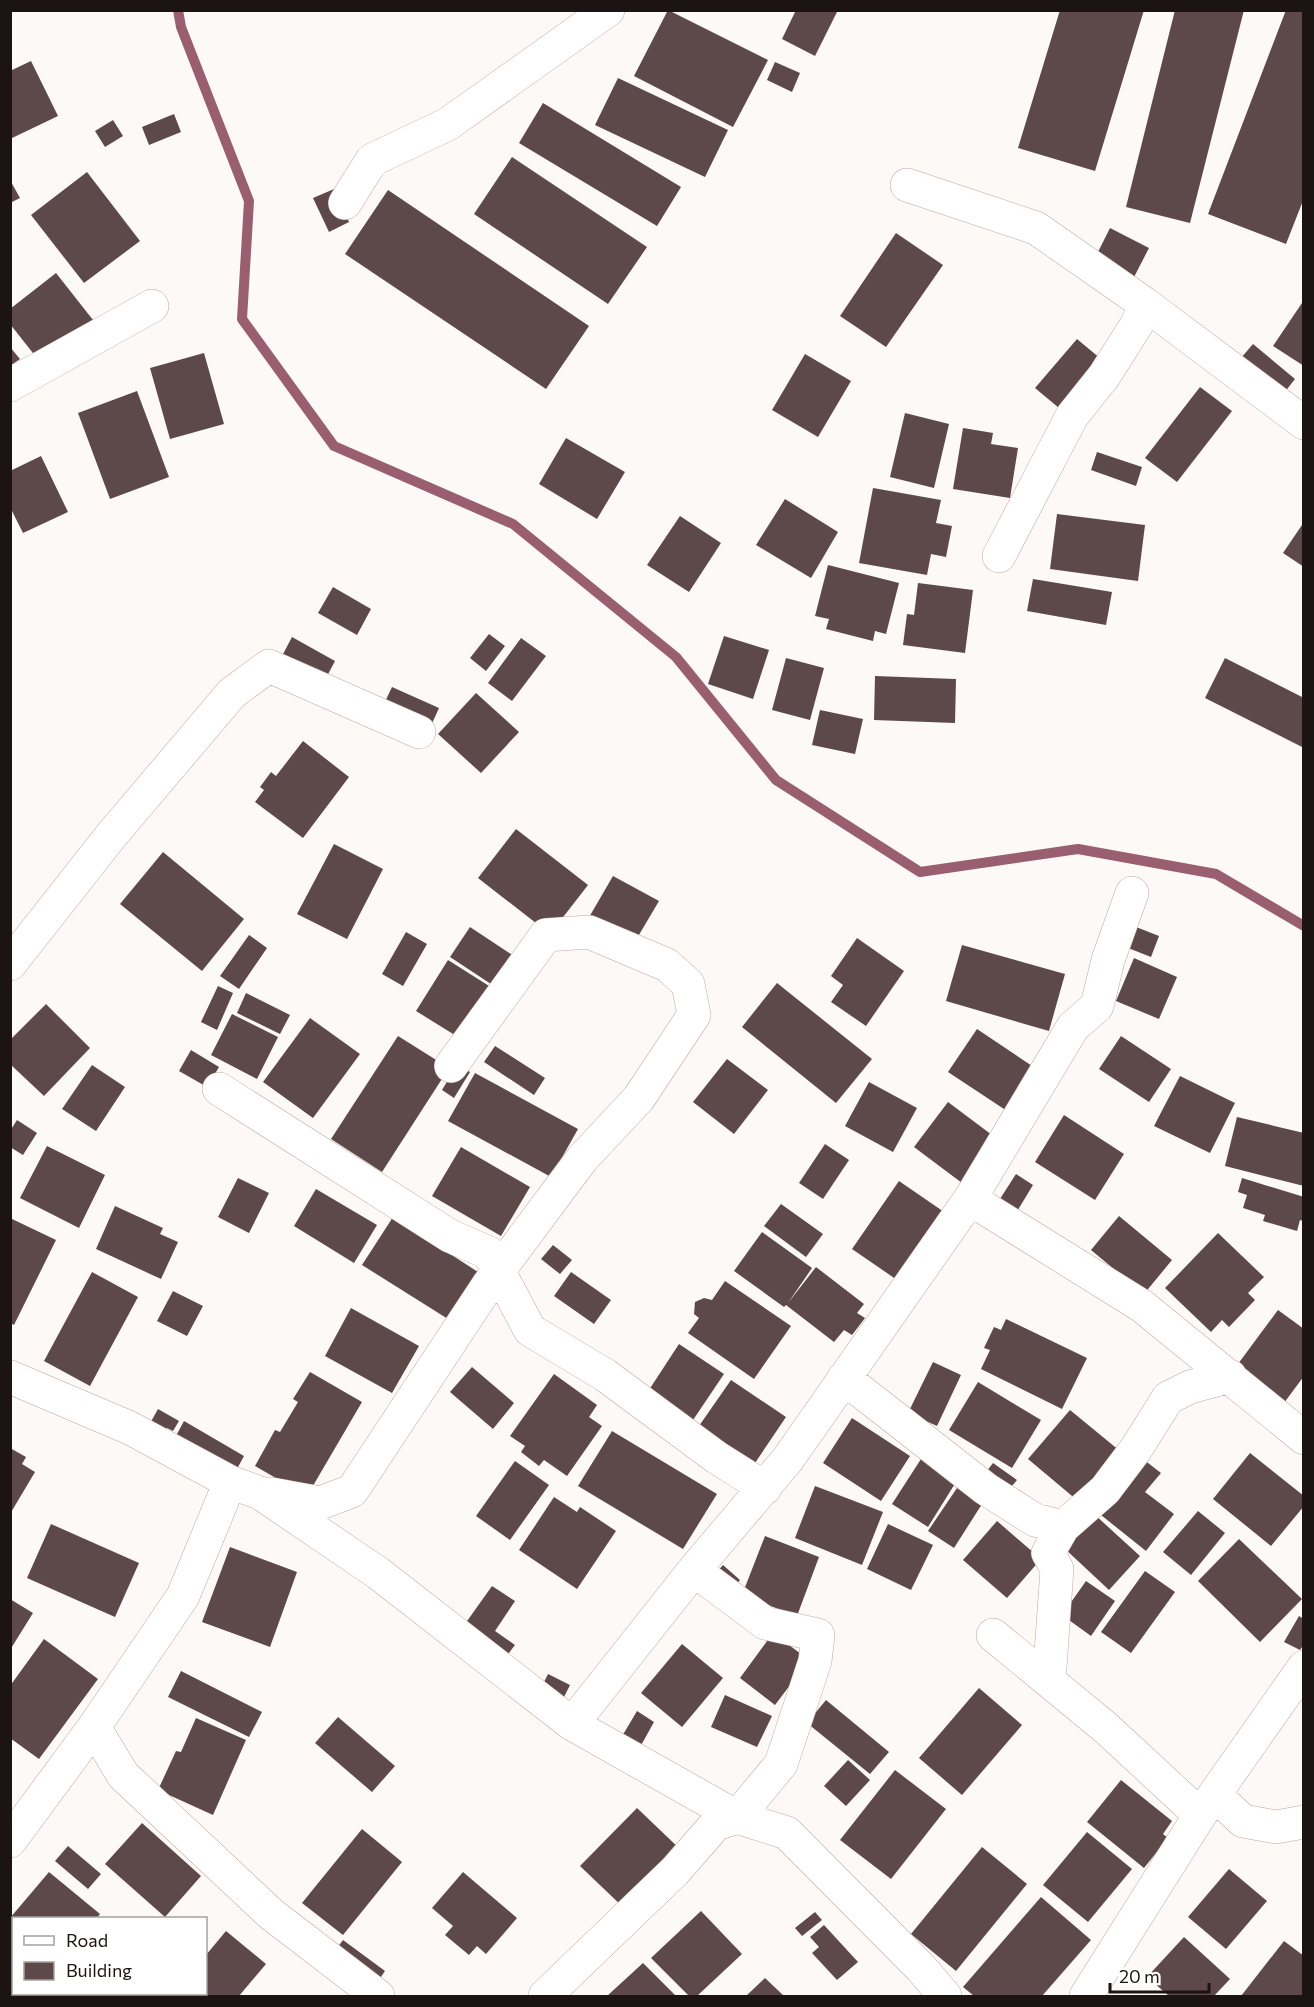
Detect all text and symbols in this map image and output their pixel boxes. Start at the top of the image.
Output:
legend [12,1917,207,1995]
text: Road [66,1929,108,1951]
scale bar [1110,1956,1209,1994]
text: Building [66,1959,132,1981]
text: 20 m [1119,1965,1160,1987]

